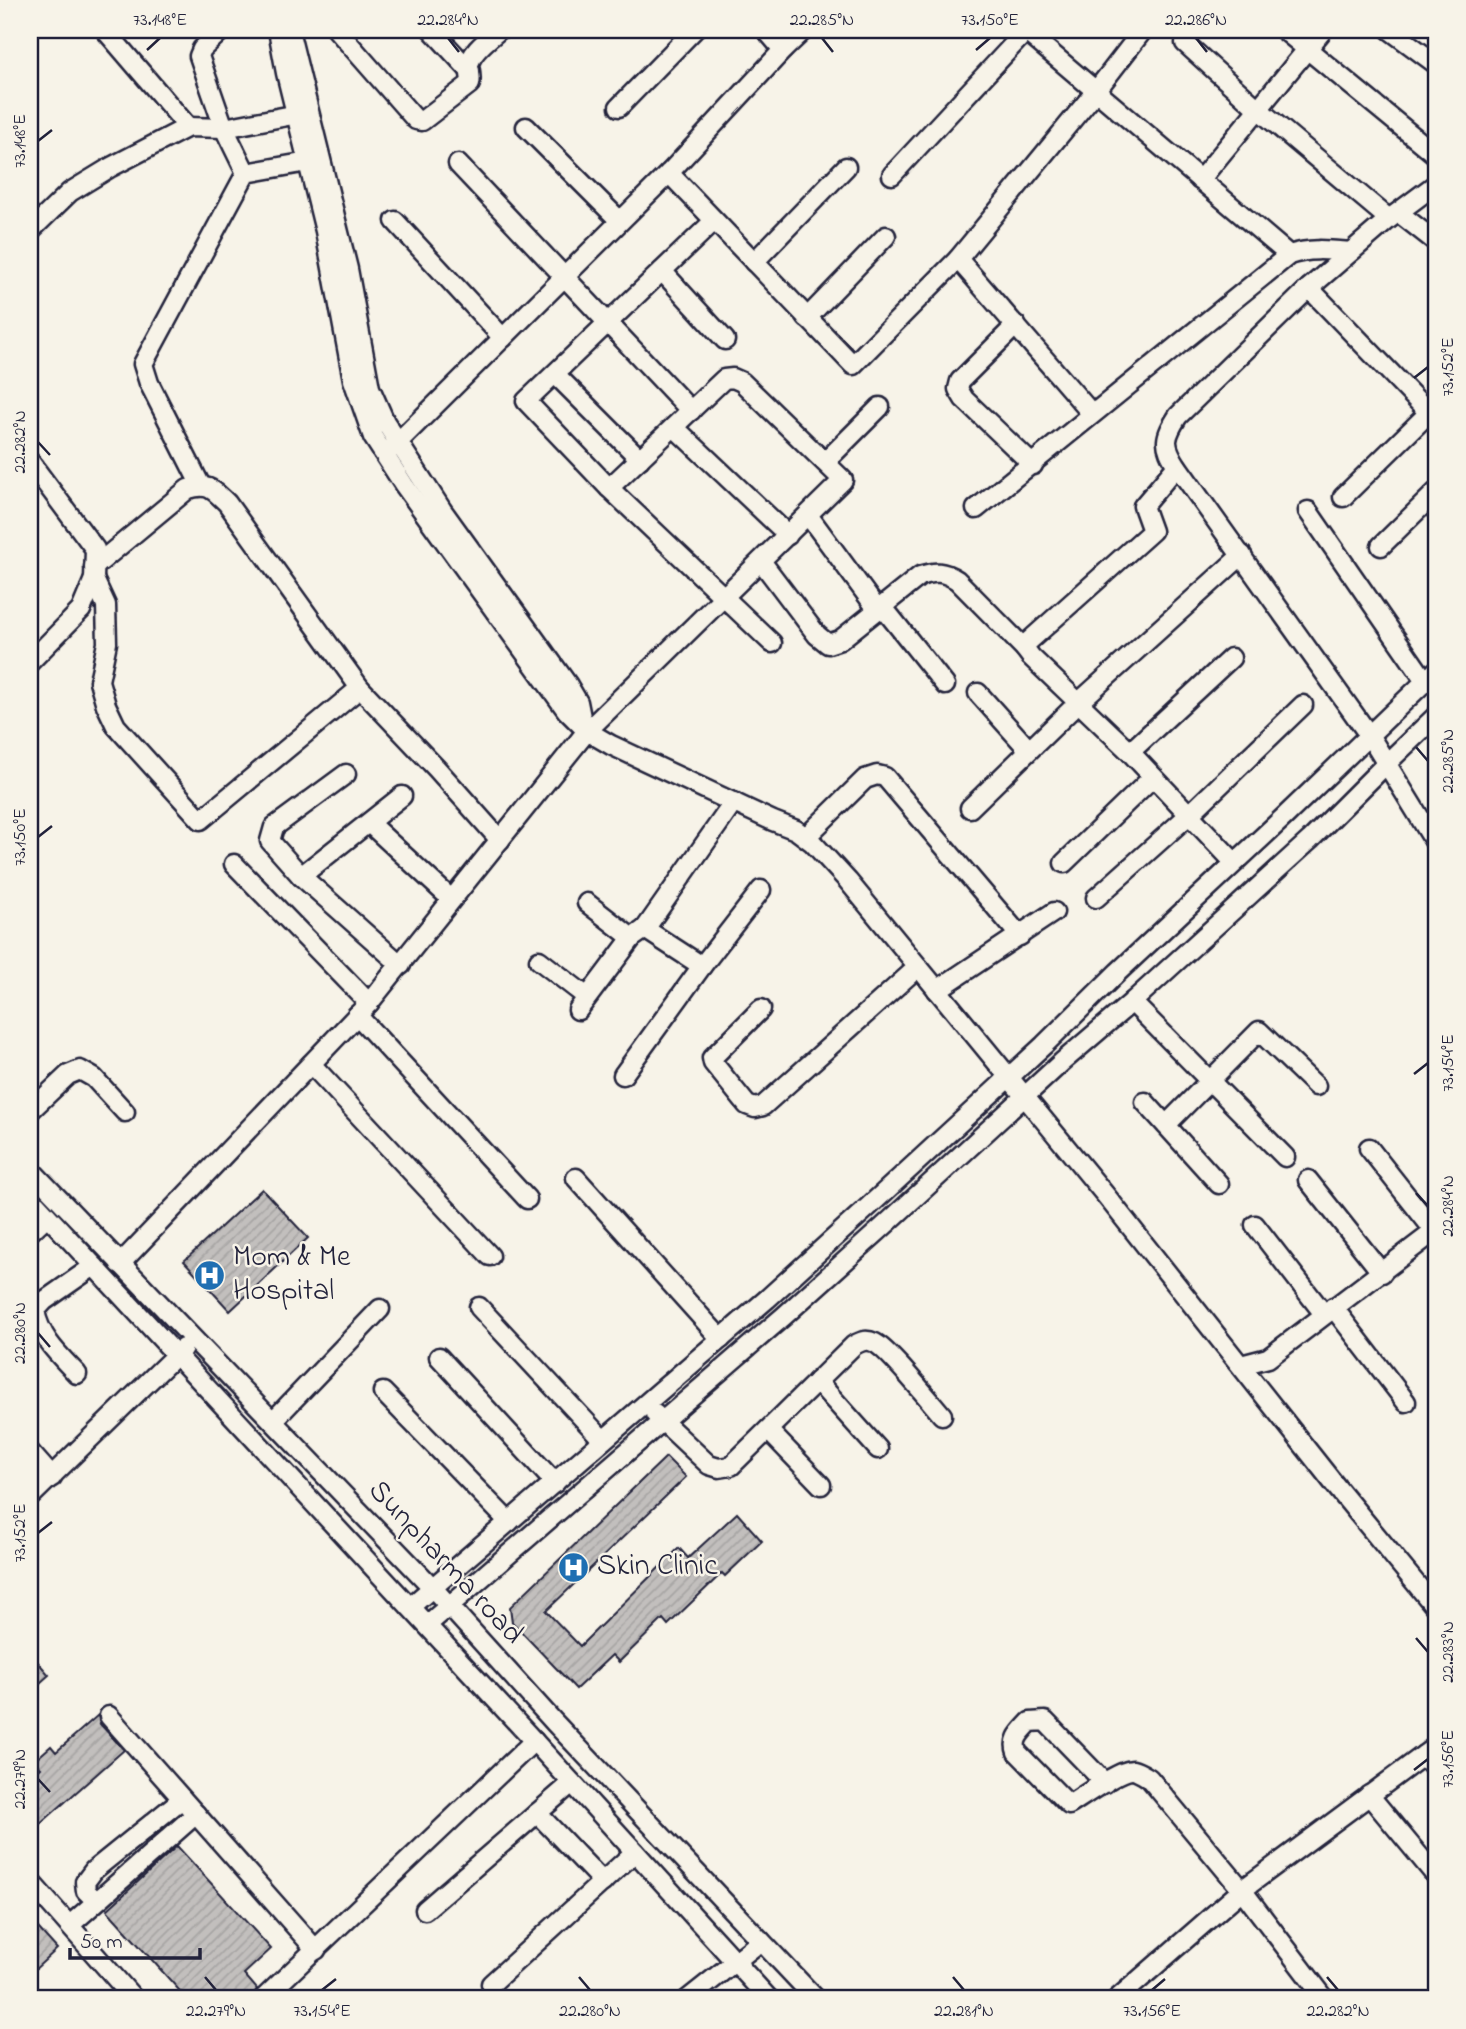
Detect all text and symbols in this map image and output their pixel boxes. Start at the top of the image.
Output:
text: 73.148°E [133,8,187,34]
text: 22.284°N [417,8,479,34]
text: 22.285°N [790,8,854,34]
text: 73.150°E [961,8,1019,34]
text: 22.286°N [1165,8,1227,34]
text: 73.148°E [8,114,34,168]
text: 73.152°E [1436,337,1462,397]
text: 22.282°N [8,410,34,474]
text: 22.285°N [1436,729,1462,793]
text: 73.150°E [8,808,34,866]
text: 73.154°E [1436,1034,1462,1092]
text: 22.284°N [1436,1175,1462,1237]
place label: Mom & Me Hospital [233,1236,351,1314]
hospital icon: Mom & Me Hospital [193,1258,227,1292]
text: 22.280°N [8,1302,34,1364]
street label: Sunpharma road [357,1471,533,1655]
text: 73.152°E [8,1503,34,1563]
place label: Skin Clinic [597,1545,718,1589]
hospital icon: Skin Clinic [557,1550,591,1584]
text: 22.283°N [1436,1621,1462,1683]
text: 73.156°E [1436,1730,1462,1788]
text: 22.279°N [8,1749,34,1809]
scale bar [70,1917,200,1961]
text: 50 m [80,1928,123,1958]
text: 22.279°N [186,1999,246,2025]
text: 73.154°E [293,1999,351,2025]
text: 22.280°N [559,1999,621,2025]
text: 22.281°N [934,1999,994,2025]
text: 73.156°E [1123,1999,1181,2025]
text: 22.282°N [1306,1999,1370,2025]

